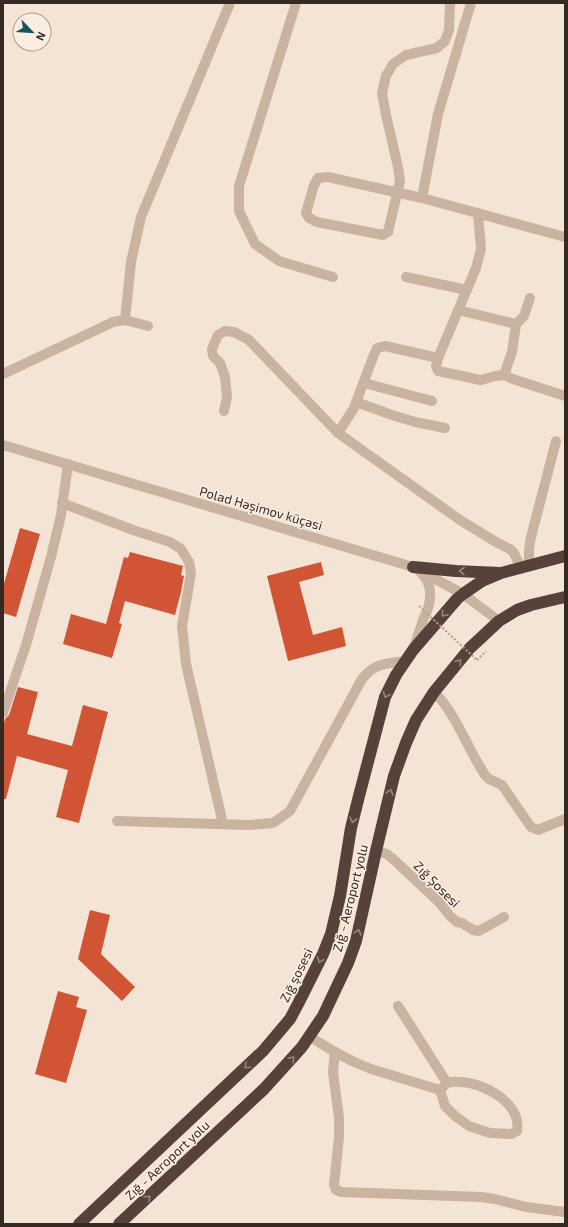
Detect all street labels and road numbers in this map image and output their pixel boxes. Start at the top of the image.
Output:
street label: Polad Həşimov küçəsi [197,483,324,534]
street label: Zığ - Aeroport yolu [329,843,371,953]
street label: Zığ Şosesi [410,858,463,911]
street label: Zığ şosesi [276,945,317,1005]
street label: Zığ - Aeroport yolu [121,1117,213,1203]

